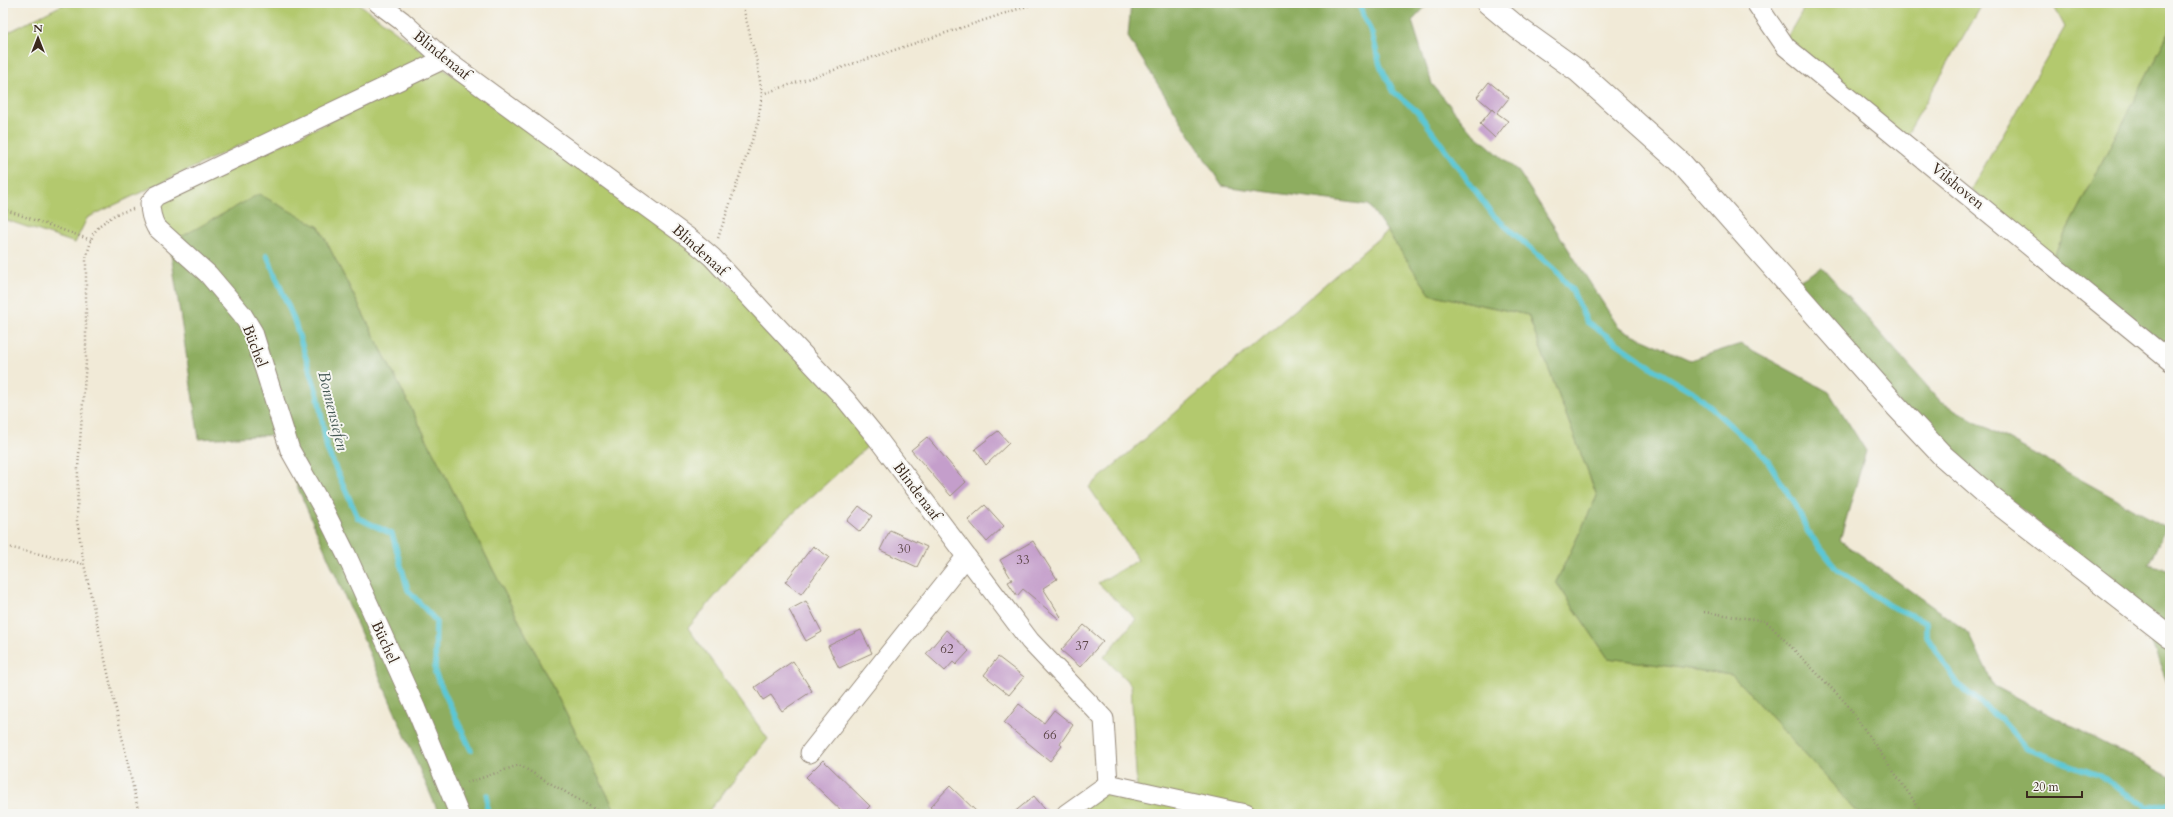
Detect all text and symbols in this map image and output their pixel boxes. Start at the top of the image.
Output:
north arrow [18,18,58,58]
text: N [33,21,43,36]
street label: Blindenaaf [409,26,476,86]
street label: Vilshoven [1927,158,1989,214]
street label: Blindenaaf [668,220,734,282]
street label: Büchel [238,322,272,370]
water label: Bonnensiefen [312,369,354,453]
street label: Blindenaaf [889,458,947,526]
house number: 30 [897,540,911,558]
house number: 33 [1016,551,1030,569]
street label: Büchel [367,618,403,666]
house number: 37 [1075,637,1089,655]
house number: 62 [940,640,954,658]
house number: 66 [1043,726,1057,744]
scale bar [2027,773,2082,799]
text: 20 m [2033,779,2060,795]

